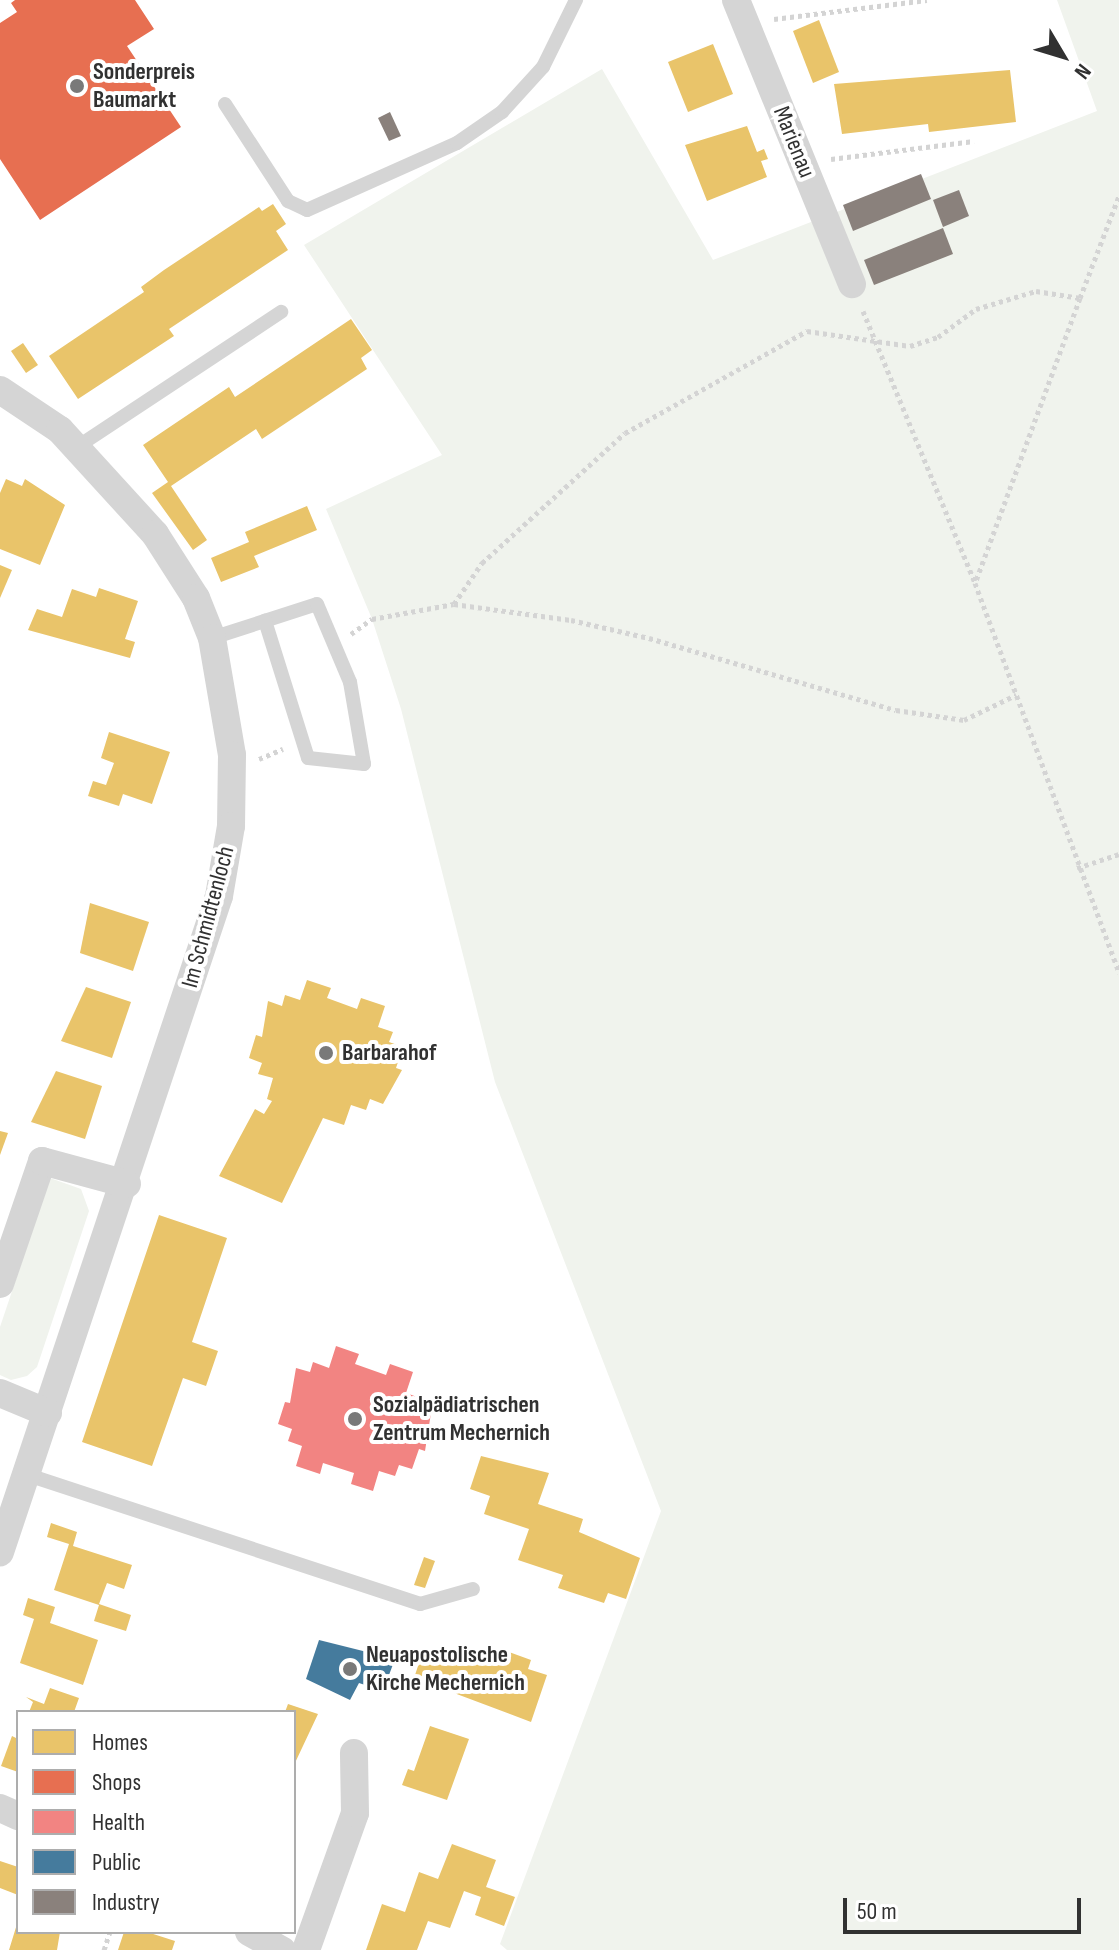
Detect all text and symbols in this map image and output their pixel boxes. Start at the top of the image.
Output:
north arrow [1023,16,1103,96]
place label: Sonderpreis Baumarkt [93,58,195,114]
text: N [1068,58,1097,84]
marker: Sonderpreis Baumarkt [68,77,86,95]
street label: Marienau [767,102,821,182]
street label: Im Schmidtenloch [175,843,241,991]
place label: Barbarahof [342,1039,436,1067]
marker: Barbarahof [317,1044,335,1062]
place label: Sozialpädiatrischen Zentrum Mechernich [373,1391,550,1447]
marker: Sozialpädiatrischen Zentrum Mechernich [344,1408,366,1430]
place label: Neuapostolische Kirche Mechernich [366,1641,525,1697]
marker: Neuapostolische Kirche Mechernich [341,1660,359,1678]
legend [16,1710,296,1934]
text: Homes [92,1728,148,1757]
text: Shops [92,1768,141,1797]
text: Health [92,1808,145,1837]
text: Public [92,1848,141,1877]
scale bar [847,1882,1085,1932]
text: Industry [92,1888,159,1917]
text: 50 m [857,1897,897,1926]

